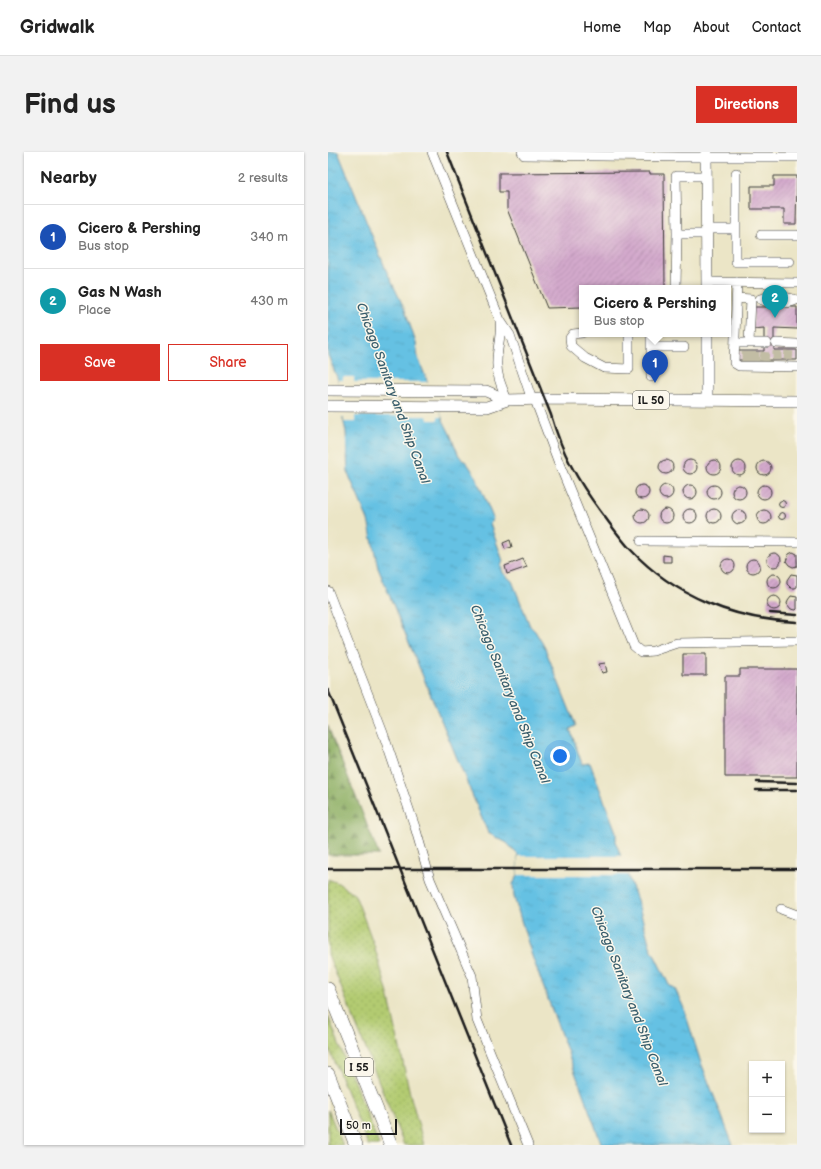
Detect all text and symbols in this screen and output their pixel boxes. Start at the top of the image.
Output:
text: Gridwalk [20,16,95,39]
text: Home [583,19,621,36]
text: Map [643,19,671,36]
text: About [693,19,730,36]
text: Contact [752,19,801,36]
button: Directions [696,86,797,123]
text: Find us [24,88,116,121]
text: Nearby [40,168,97,188]
text: 2 results [238,170,288,186]
text: Cicero & Pershing [78,219,201,238]
text: 1 [50,229,56,245]
text: 340 m [250,229,288,245]
text: Bus stop [78,238,129,254]
text: Gas N Wash [78,283,162,302]
popup [579,285,731,337]
pin: 2 [762,285,788,318]
text: 2 [49,293,57,309]
text: 430 m [250,293,288,309]
text: Cicero & Pershing [594,294,716,313]
water label: Chicago Sanitary and Ship Canal [353,300,434,487]
text: Place [78,302,111,318]
text: Bus stop [594,313,645,329]
button: Save [40,344,160,381]
button: Share [168,344,288,381]
pin: 1 [642,350,668,383]
road number: IL 50 [633,391,669,409]
water label: Chicago Sanitary and Ship Canal [467,602,554,787]
your location [550,746,570,766]
water label: Chicago Sanitary and Ship Canal [587,904,671,1089]
road number: I 55 [345,1058,373,1076]
map controls [749,1061,785,1133]
button: + [749,1061,785,1097]
button: − [749,1097,785,1133]
scale bar [340,1117,397,1136]
text: 50 m [346,1119,371,1132]

